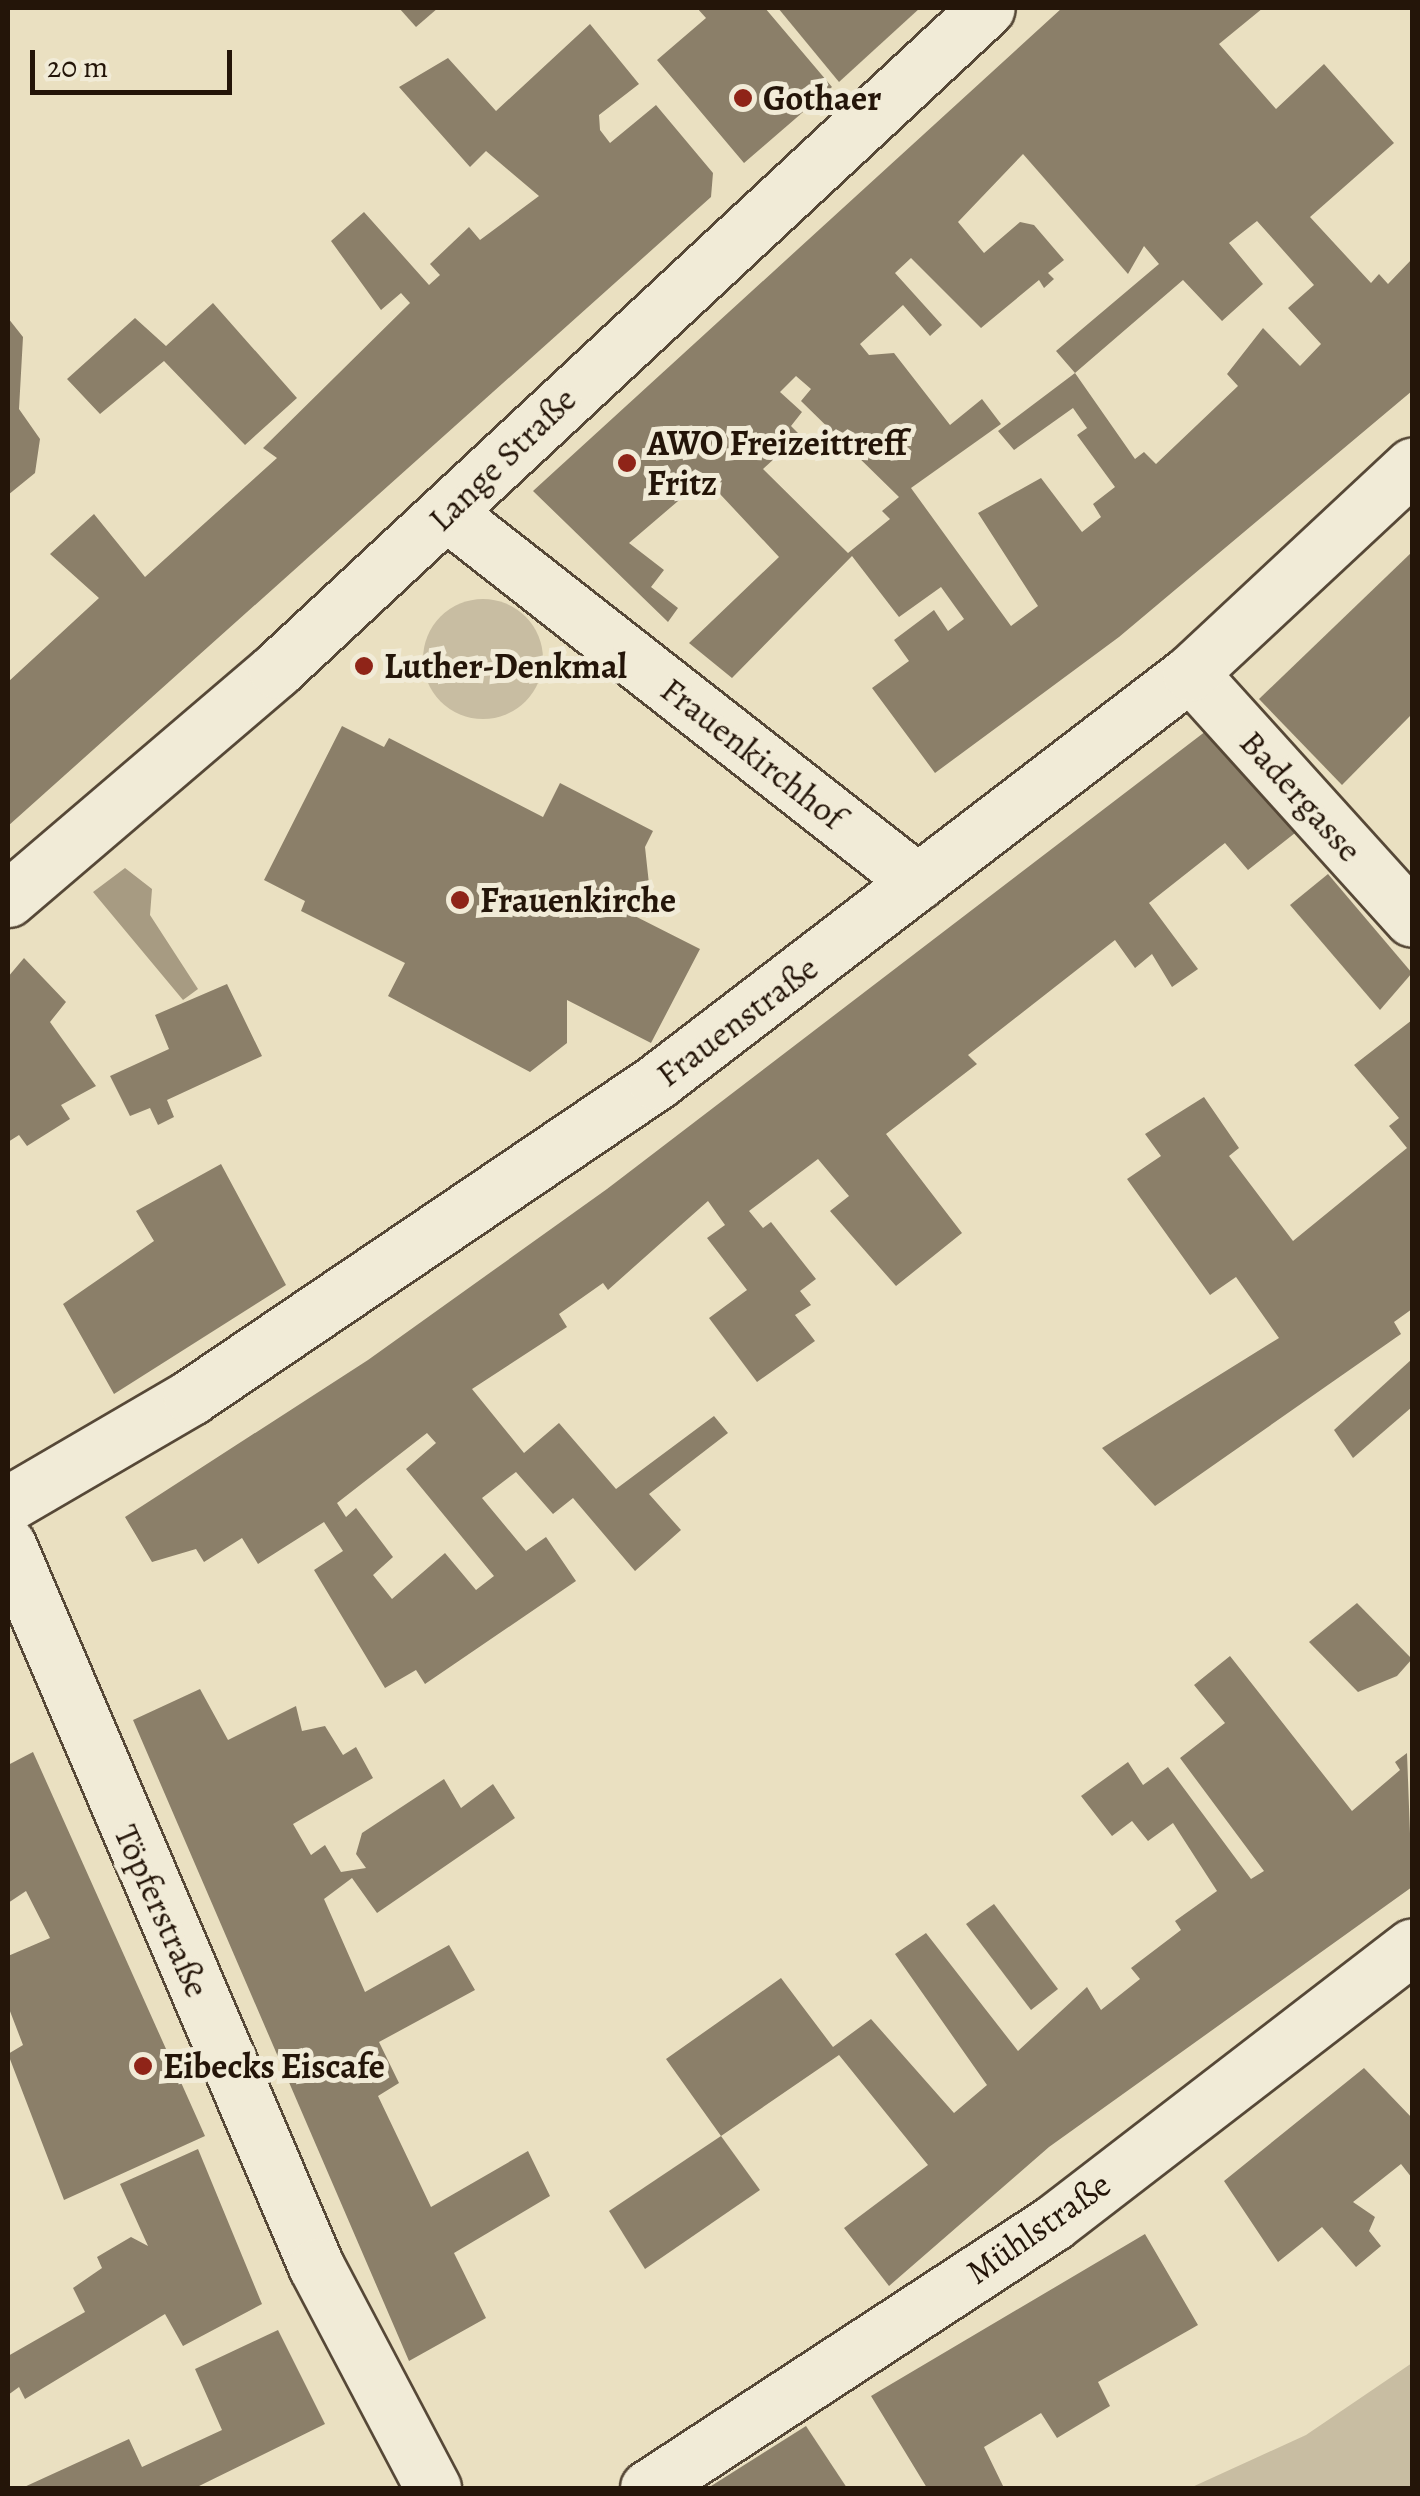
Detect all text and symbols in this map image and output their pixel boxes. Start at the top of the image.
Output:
scale bar [35,30,238,92]
text: 20 m [47,47,108,87]
place label: Gothaer [763,77,881,119]
marker: Gothaer [732,87,754,109]
street label: Lange Straße [419,378,585,540]
place label: AWO Freizeittreff Fritz [647,422,907,504]
marker: AWO Freizeittreff Fritz [616,452,638,474]
place label: Luther-Denkmal [384,645,627,687]
marker: Luther-Denkmal [353,655,375,677]
street label: Frauenkirchhof [653,668,853,838]
street label: Badergasse [1231,722,1371,870]
place label: Frauenkirche [480,879,676,921]
marker: Frauenkirche [449,889,471,911]
street label: Frauenstraße [648,947,826,1095]
street label: Töpferstraße [105,1818,219,2004]
place label: Eibecks Eiscafe [163,2045,385,2087]
marker: Eibecks Eiscafe [132,2055,154,2077]
street label: Mühlstraße [958,2163,1118,2293]

